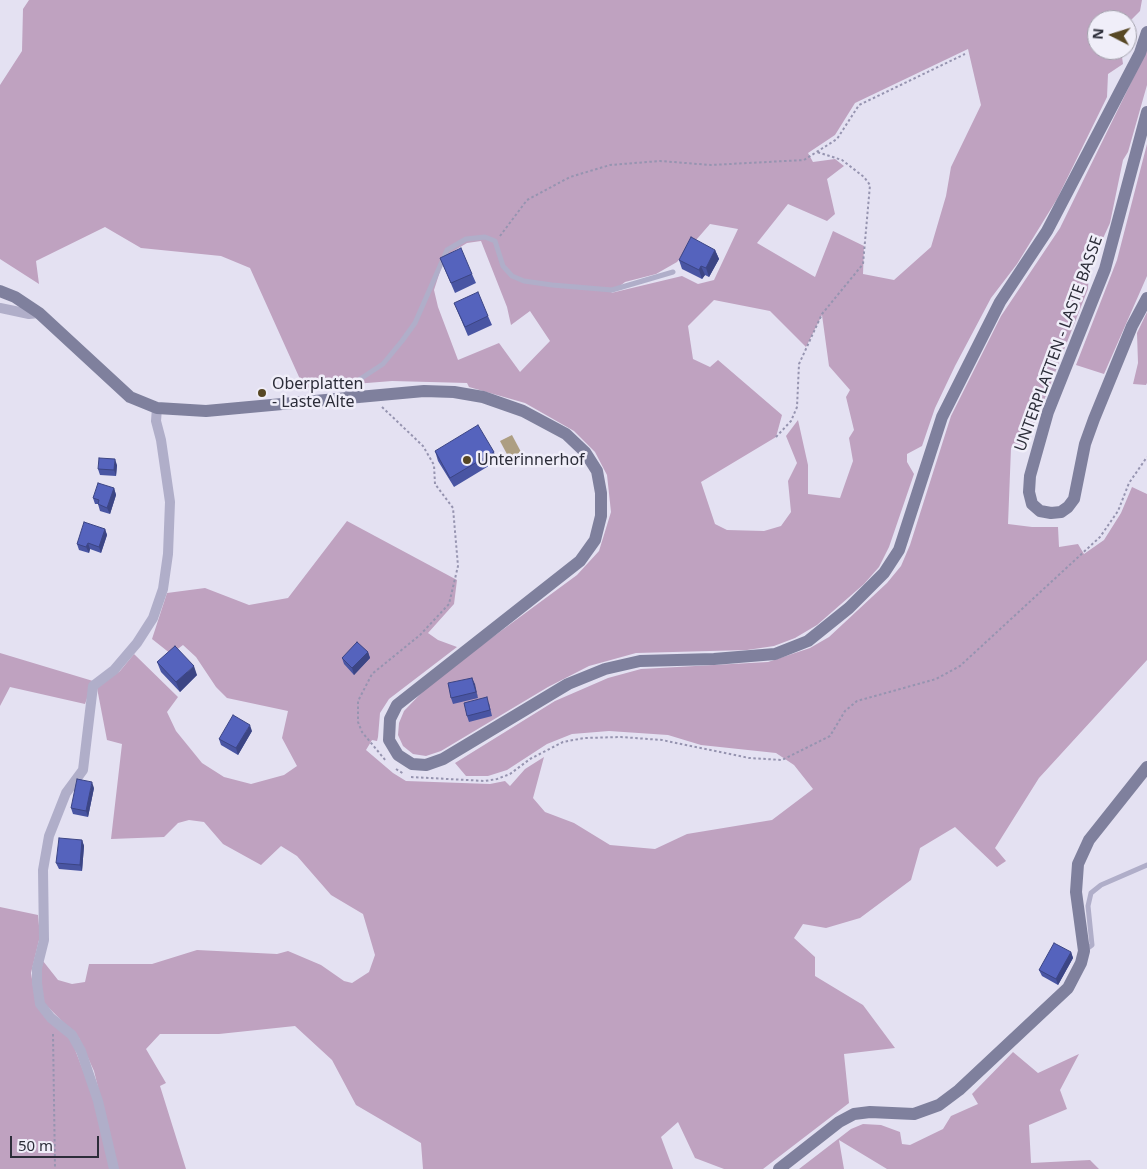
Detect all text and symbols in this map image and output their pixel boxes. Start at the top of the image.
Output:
north arrow [1087,10,1137,60]
text: N [1088,27,1108,40]
street label: UNTERPLATTEN - LASTE BASSE [1011,234,1107,454]
place label: Oberplatten - Laste Alte [272,374,363,412]
marker: Oberplatten - Laste Alte [256,387,268,399]
place label: Unterinnerhof [477,450,585,470]
marker: Unterinnerhof [461,454,473,466]
scale bar [12,1126,101,1158]
text: 50 m [18,1135,53,1155]

